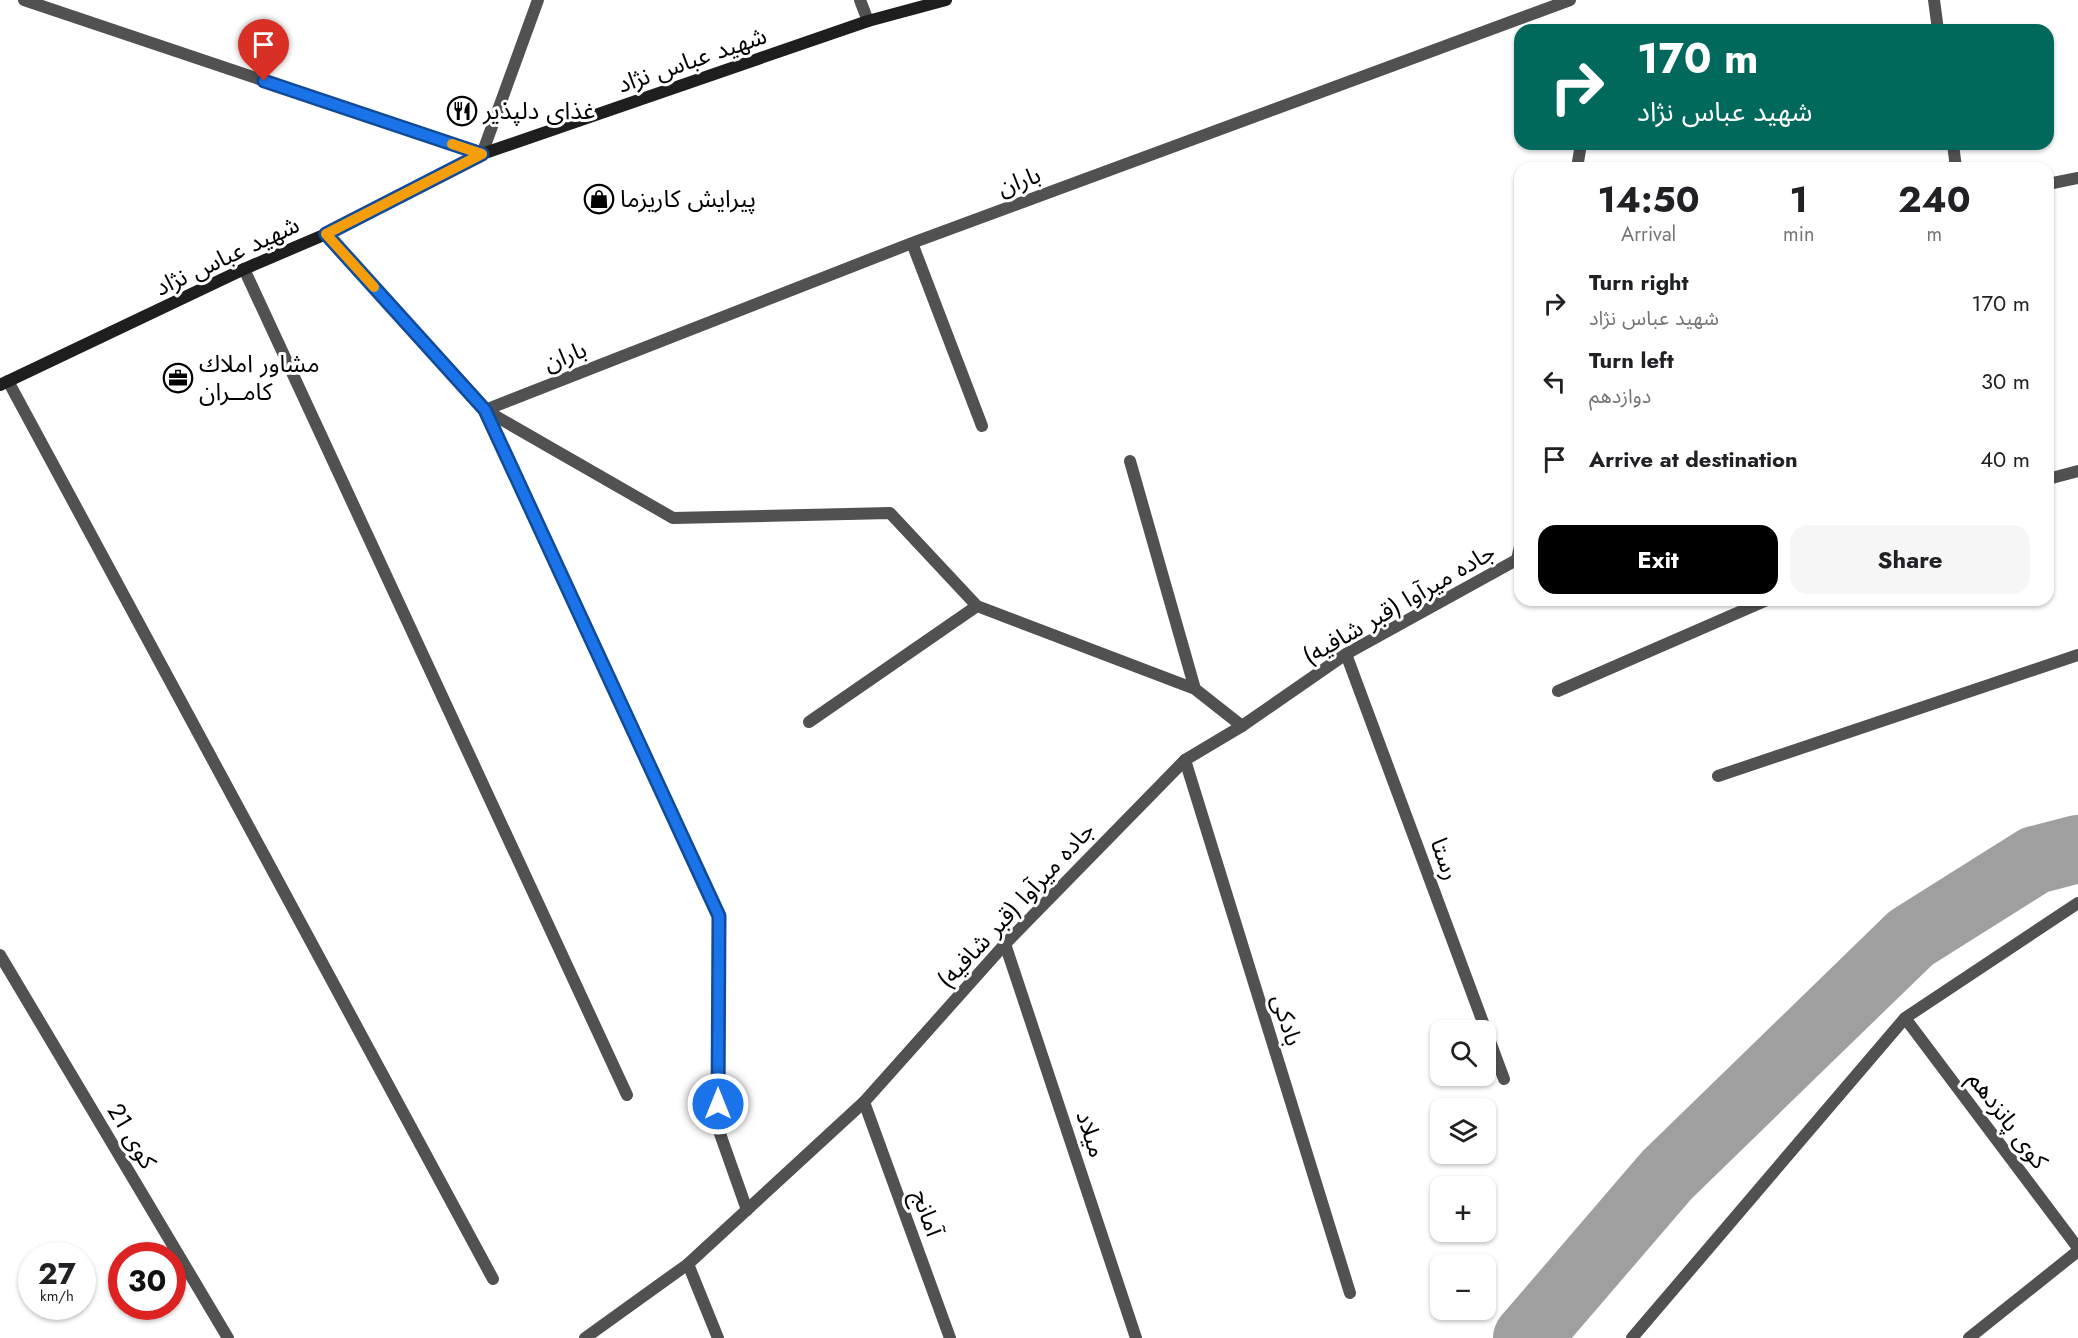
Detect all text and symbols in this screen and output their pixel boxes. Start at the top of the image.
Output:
street label: شهید عباس نژاد [612,18,771,101]
pin [238,19,289,81]
icon: arrive [247,28,280,61]
text: 170 m [1637,28,1759,89]
icon: right [1538,48,1616,126]
text: شهید عباس نژاد [1637,92,1812,131]
place label: غذای دلپذیر [482,93,595,128]
restaurant icon: غذای دلپذیر [446,95,478,127]
street label: باران [992,157,1045,204]
text: 14:50 [1598,173,1700,225]
text: 1 [1790,173,1808,225]
text: 240 [1898,173,1971,225]
place label: پیرایش کاریزما [620,181,756,216]
shop icon: پیرایش کاریزما [583,183,615,215]
street label: شهید عباس نژاد [149,207,305,304]
text: Arrival [1621,220,1676,249]
text: min [1783,220,1814,249]
text: m [1926,220,1942,249]
text: Turn right [1589,266,1689,298]
icon: right [1538,287,1571,320]
text: 170 m [1972,287,2030,319]
text: شهید عباس نژاد [1589,304,1719,333]
street label: باران [538,331,592,380]
text: Turn left [1589,344,1674,376]
place label: مشاور املاك كامــران [199,346,320,409]
office icon: مشاور املاك كامــران [162,362,194,394]
icon: left [1538,365,1571,398]
text: 30 m [1981,365,2030,397]
text: دوازدهم [1589,382,1651,411]
icon: arrive [1538,443,1571,476]
text: Arrive at destination [1589,443,1798,475]
text: 40 m [1980,443,2030,475]
button: Exit [1538,525,1778,594]
button: Share [1790,525,2030,594]
street label: جاده میرآوا (قبر شافیه) [1296,534,1501,673]
street label: جاده میرآوا (قبر شافیه) [929,813,1102,996]
street label: رستا [1422,833,1469,885]
street label: بادکی [1263,990,1312,1050]
map controls [1430,1020,1496,1320]
button: search [1430,1020,1496,1086]
street label: کوی پانزدهم [1960,1063,2058,1177]
position arrow [686,1072,750,1136]
street label: کوی 21 [99,1096,166,1176]
button: layers [1430,1098,1496,1164]
street label: میلاد [1068,1106,1115,1162]
button: + [1430,1176,1496,1242]
street label: آمانج [903,1185,952,1242]
speed limit sign: 30 [108,1242,186,1320]
text: 27 [38,1252,76,1295]
button: − [1430,1254,1496,1320]
text: km/h [40,1285,74,1307]

